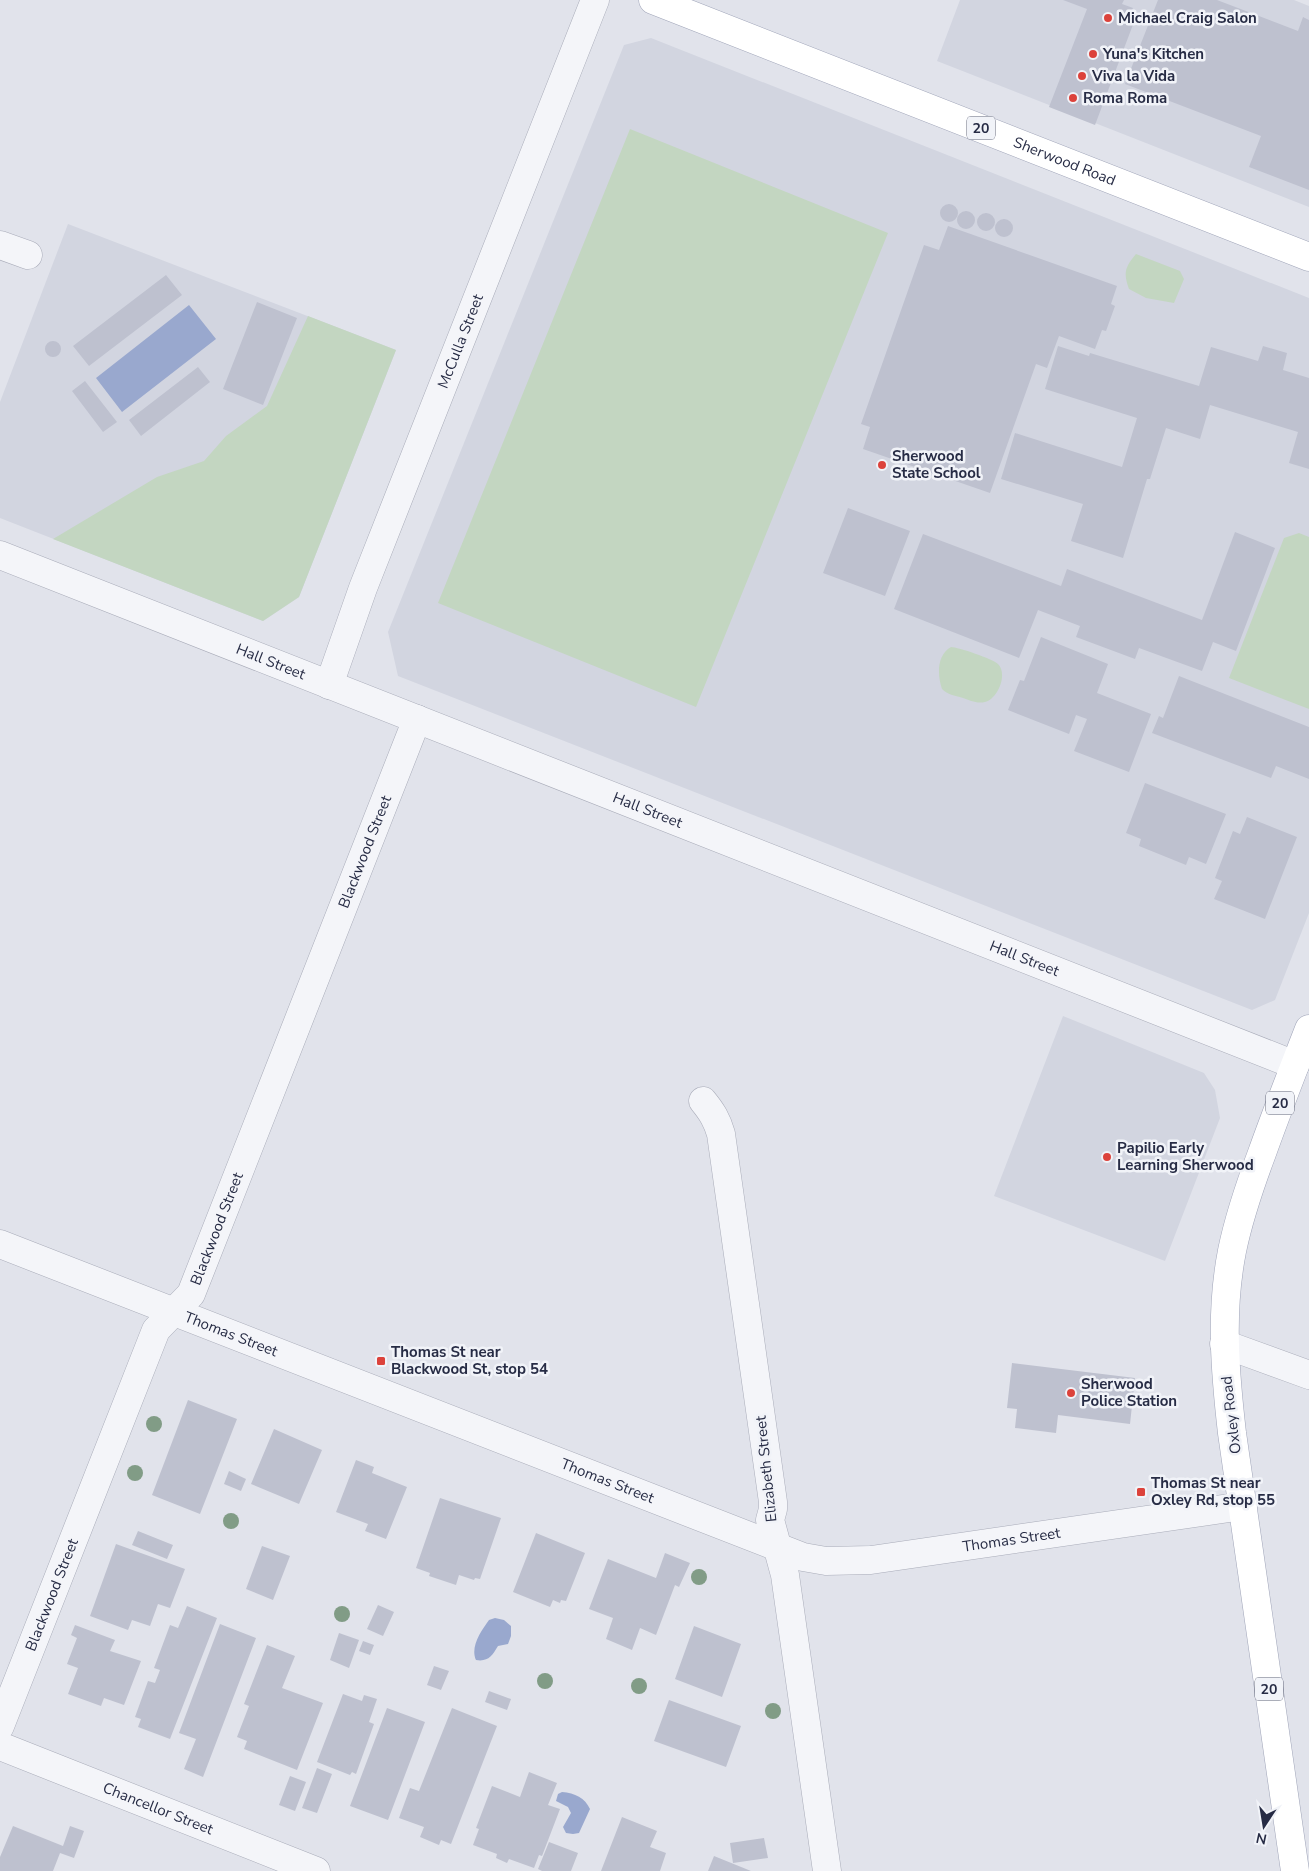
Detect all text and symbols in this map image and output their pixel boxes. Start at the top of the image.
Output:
place label: Michael Craig Salon [1118,8,1257,28]
marker: Michael Craig Salon [1102,12,1114,24]
place label: Yuna's Kitchen [1102,44,1204,64]
marker: Yuna's Kitchen [1087,48,1099,60]
place label: Viva la Vida [1091,66,1175,86]
marker: Viva la Vida [1076,70,1088,82]
place label: Roma Roma [1083,88,1167,108]
marker: Roma Roma [1067,92,1079,104]
road number: 20 [967,116,995,140]
street label: Sherwood Road [1010,132,1119,190]
street label: McCulla Street [433,291,488,391]
place label: Sherwood State School [892,446,981,483]
marker: Sherwood State School [876,459,888,471]
street label: Hall Street [233,639,309,685]
street label: Hall Street [610,787,686,833]
street label: Blackwood Street [334,792,396,911]
street label: Hall Street [987,936,1063,981]
road number: 20 [1266,1092,1294,1114]
place label: Papilio Early Learning Sherwood [1117,1138,1254,1175]
marker: Papilio Early Learning Sherwood [1101,1151,1113,1163]
street label: Blackwood Street [185,1169,248,1288]
street label: Thomas Street [181,1307,281,1362]
place label: Thomas St near Blackwood St, stop 54 [391,1342,548,1379]
marker: Thomas St near Blackwood St, stop 54 [375,1355,387,1367]
place label: Sherwood Police Station [1081,1374,1177,1411]
street label: Oxley Road [1216,1375,1246,1455]
marker: Sherwood Police Station [1065,1387,1077,1399]
street label: Elizabeth Street [750,1414,782,1523]
street label: Thomas Street [558,1454,658,1508]
place label: Thomas St near Oxley Rd, stop 55 [1151,1473,1275,1510]
marker: Thomas St near Oxley Rd, stop 55 [1135,1486,1147,1498]
street label: Thomas Street [961,1523,1062,1557]
street label: Blackwood Street [20,1535,83,1654]
road number: 20 [1255,1678,1283,1700]
street label: Chancellor Street [100,1778,217,1840]
north arrow [1239,1801,1289,1851]
text: N [1254,1828,1269,1849]

